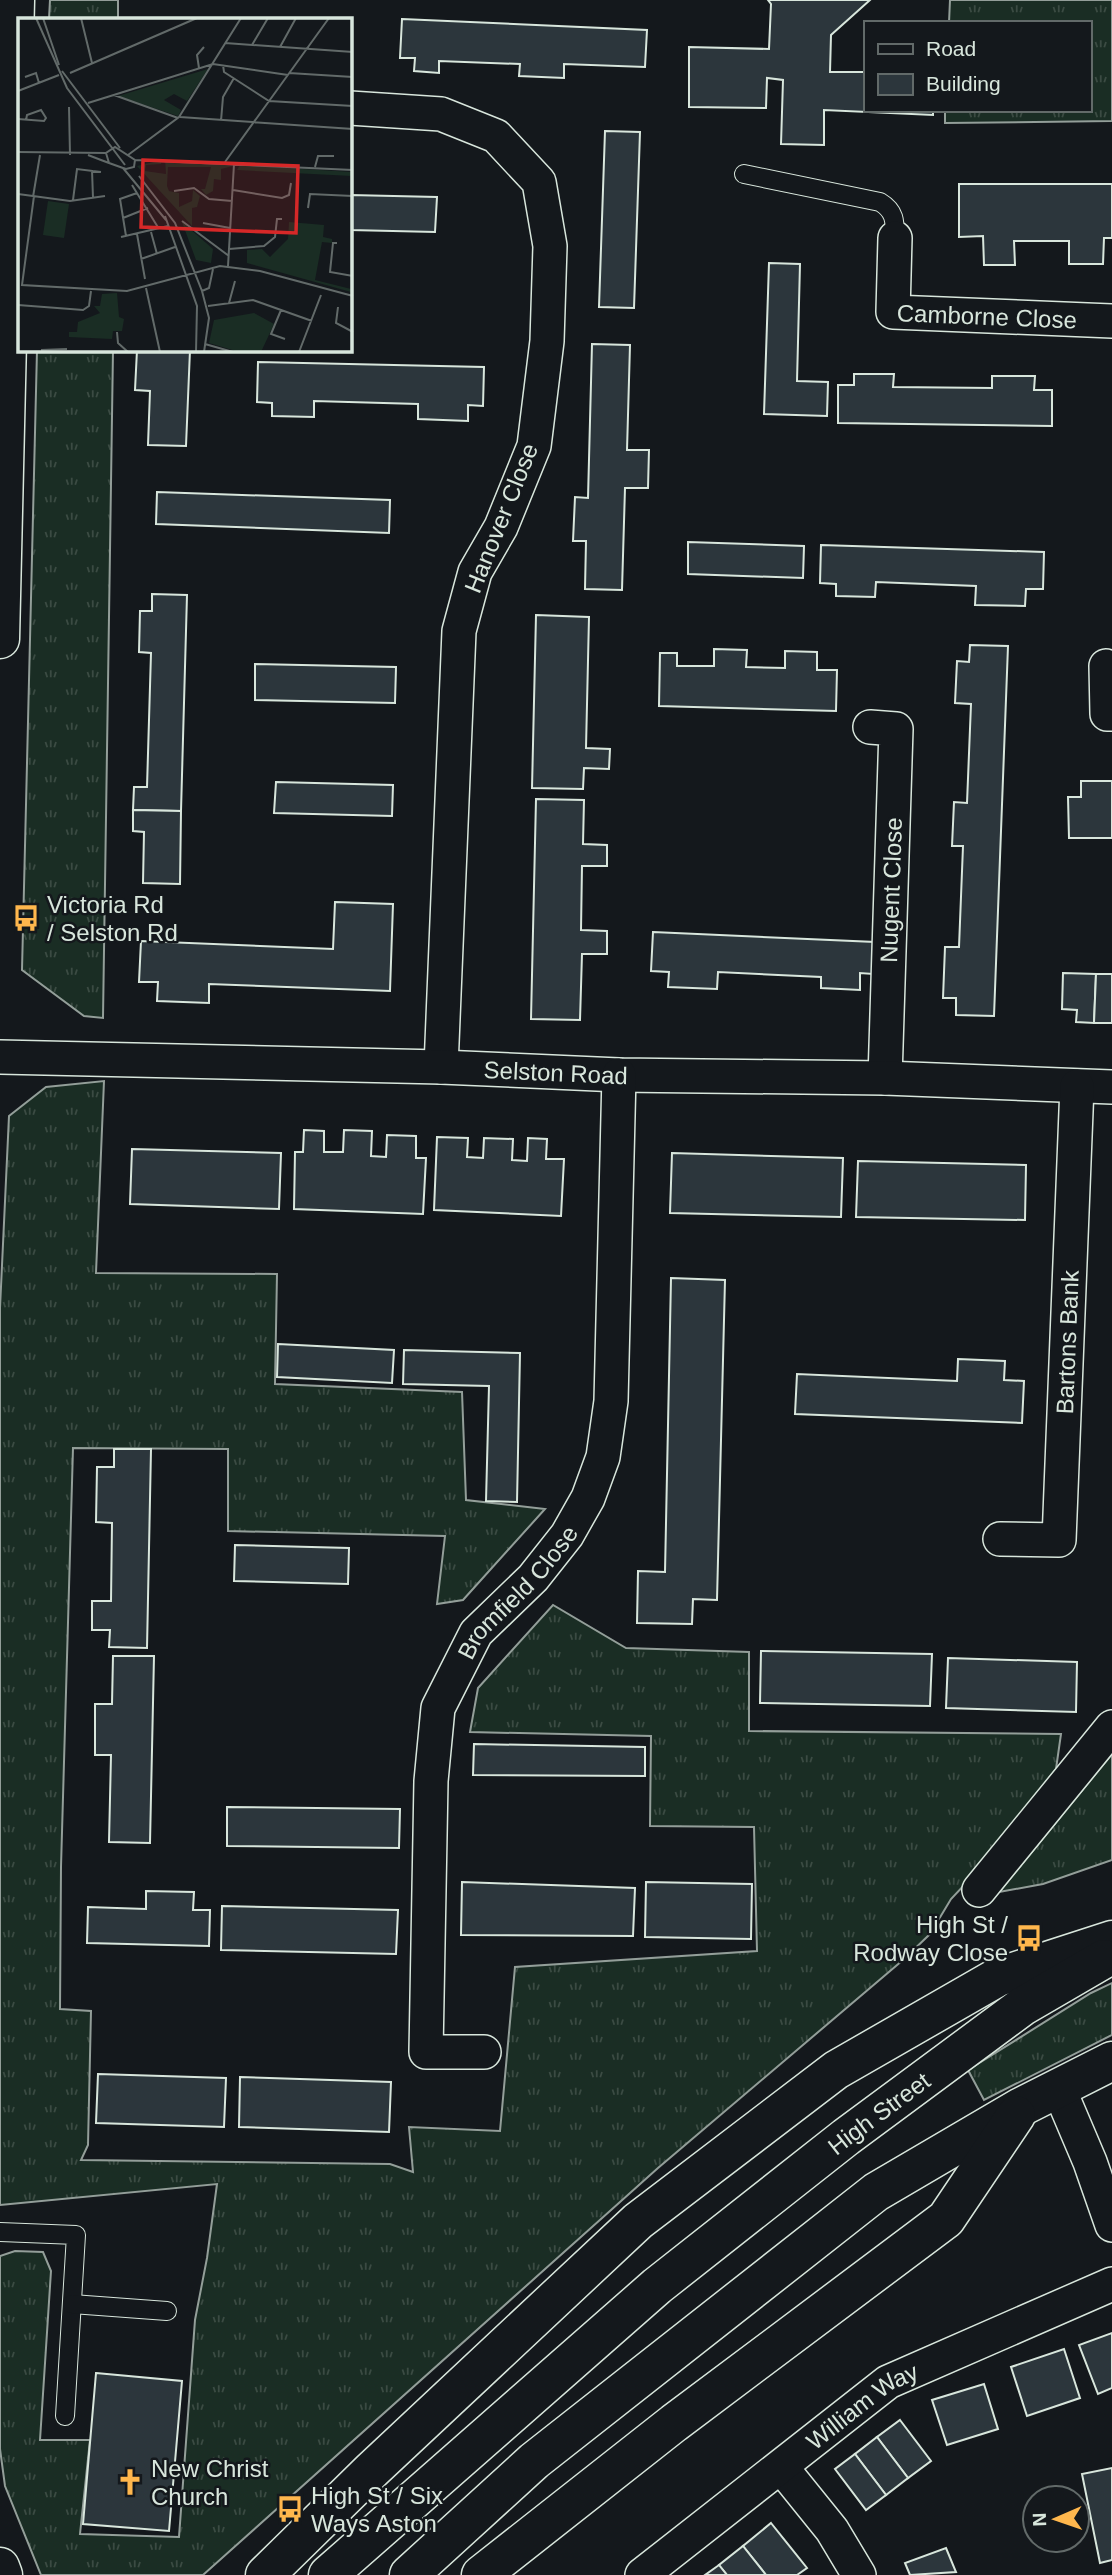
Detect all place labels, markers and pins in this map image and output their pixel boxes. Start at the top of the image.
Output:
place label: Victoria Rd / Selston Rd [47,891,178,946]
bus stop icon: Victoria Rd / Selston Rd [11,903,41,933]
place label: High St / Rodway Close [853,1911,1008,1966]
bus stop icon: High St / Rodway Close [1014,1923,1044,1953]
place label: New Christ Church [151,2455,269,2510]
church icon: New Christ Church [115,2467,145,2497]
place label: High St / Six Ways Aston [311,2482,443,2537]
bus stop icon: High St / Six Ways Aston [275,2494,305,2524]

